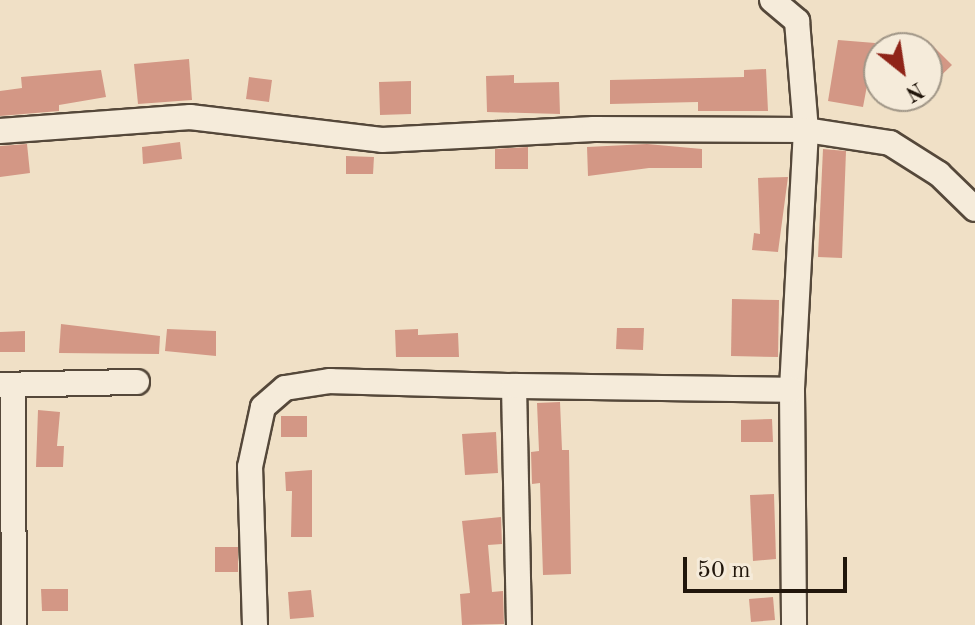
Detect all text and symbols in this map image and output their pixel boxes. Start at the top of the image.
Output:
north arrow [863,32,943,112]
text: N [901,77,927,105]
scale bar [687,541,851,591]
text: 50 m [697,559,751,583]

